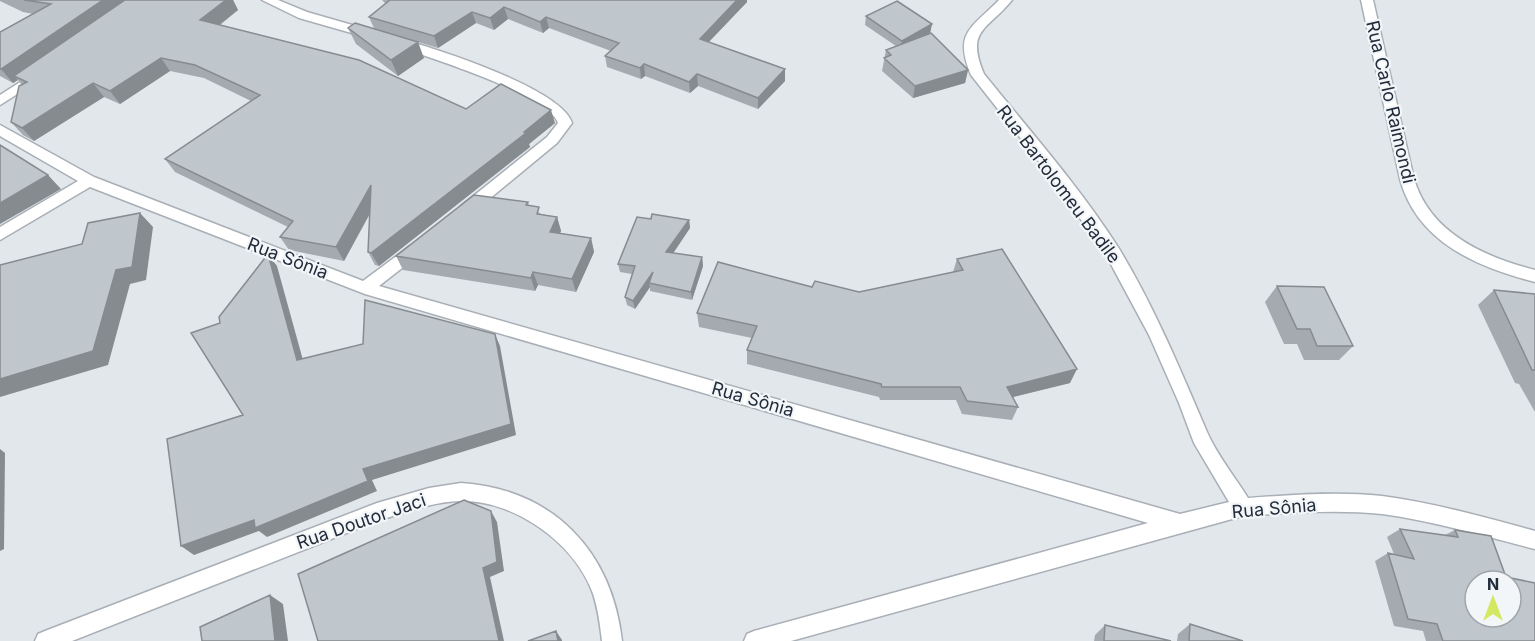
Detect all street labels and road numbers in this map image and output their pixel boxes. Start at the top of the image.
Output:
street label: Rua Carlo Raimondi [1362,19,1420,185]
street label: Rua Bartolomeu Badile [993,101,1125,267]
street label: Rua Sônia [245,233,331,283]
street label: Rua Sônia [709,377,797,421]
street label: Rua Doutor Jaci [294,489,428,553]
street label: Rua Sônia [1231,494,1317,522]

